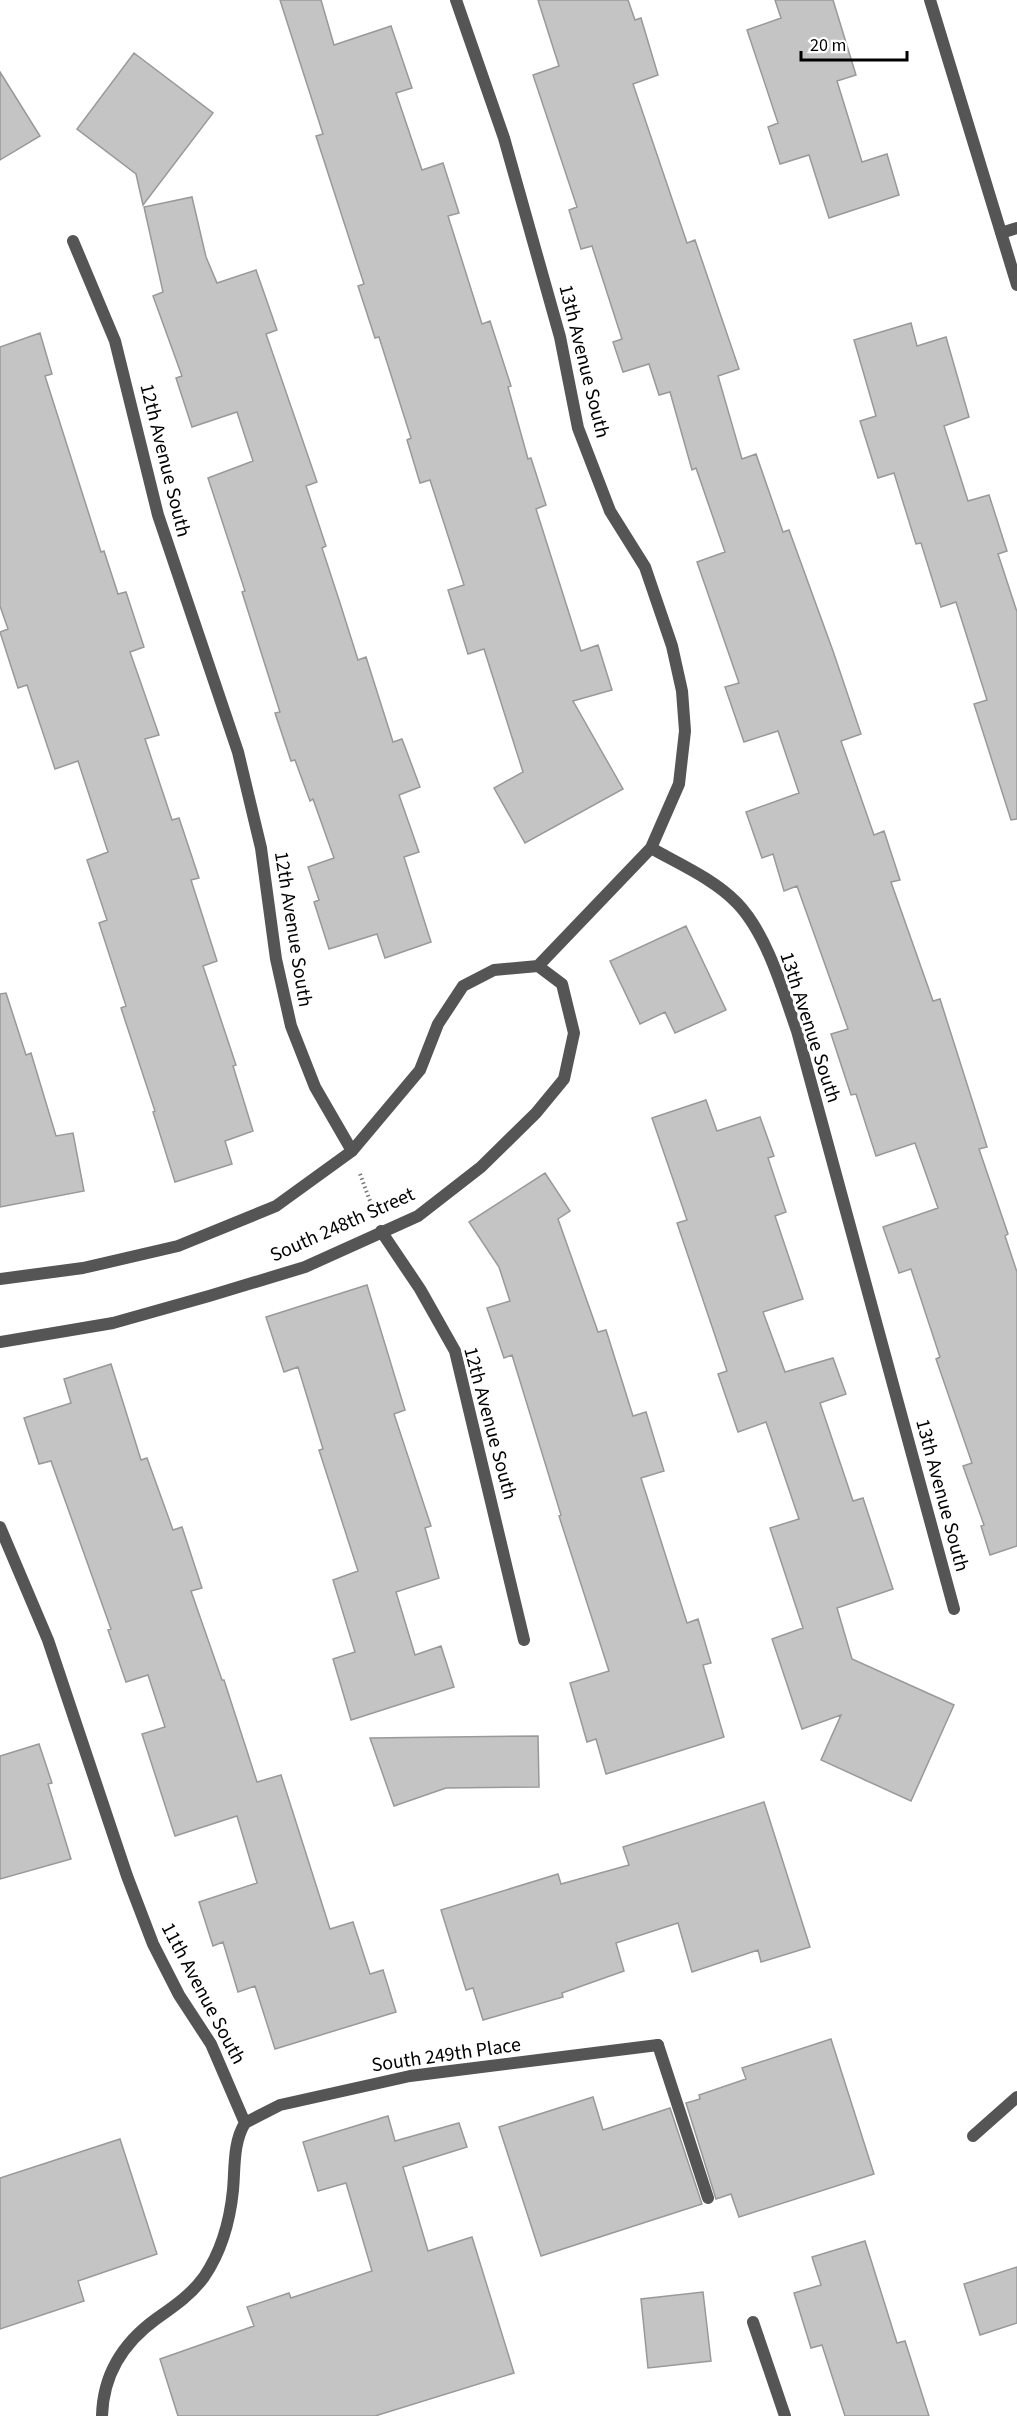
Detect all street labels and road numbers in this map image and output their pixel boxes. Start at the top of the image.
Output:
street label: 13th Avenue South [551,282,617,441]
street label: 12th Avenue South [132,381,198,540]
street label: 12th Avenue South [267,849,319,1009]
street label: 13th Avenue South [772,948,848,1106]
street label: South 248th Street [266,1180,419,1269]
street label: 12th Avenue South [456,1344,524,1503]
street label: 13th Avenue South [908,1416,976,1575]
street label: 11th Avenue South [154,1917,252,2069]
street label: South 249th Place [370,2031,523,2079]

